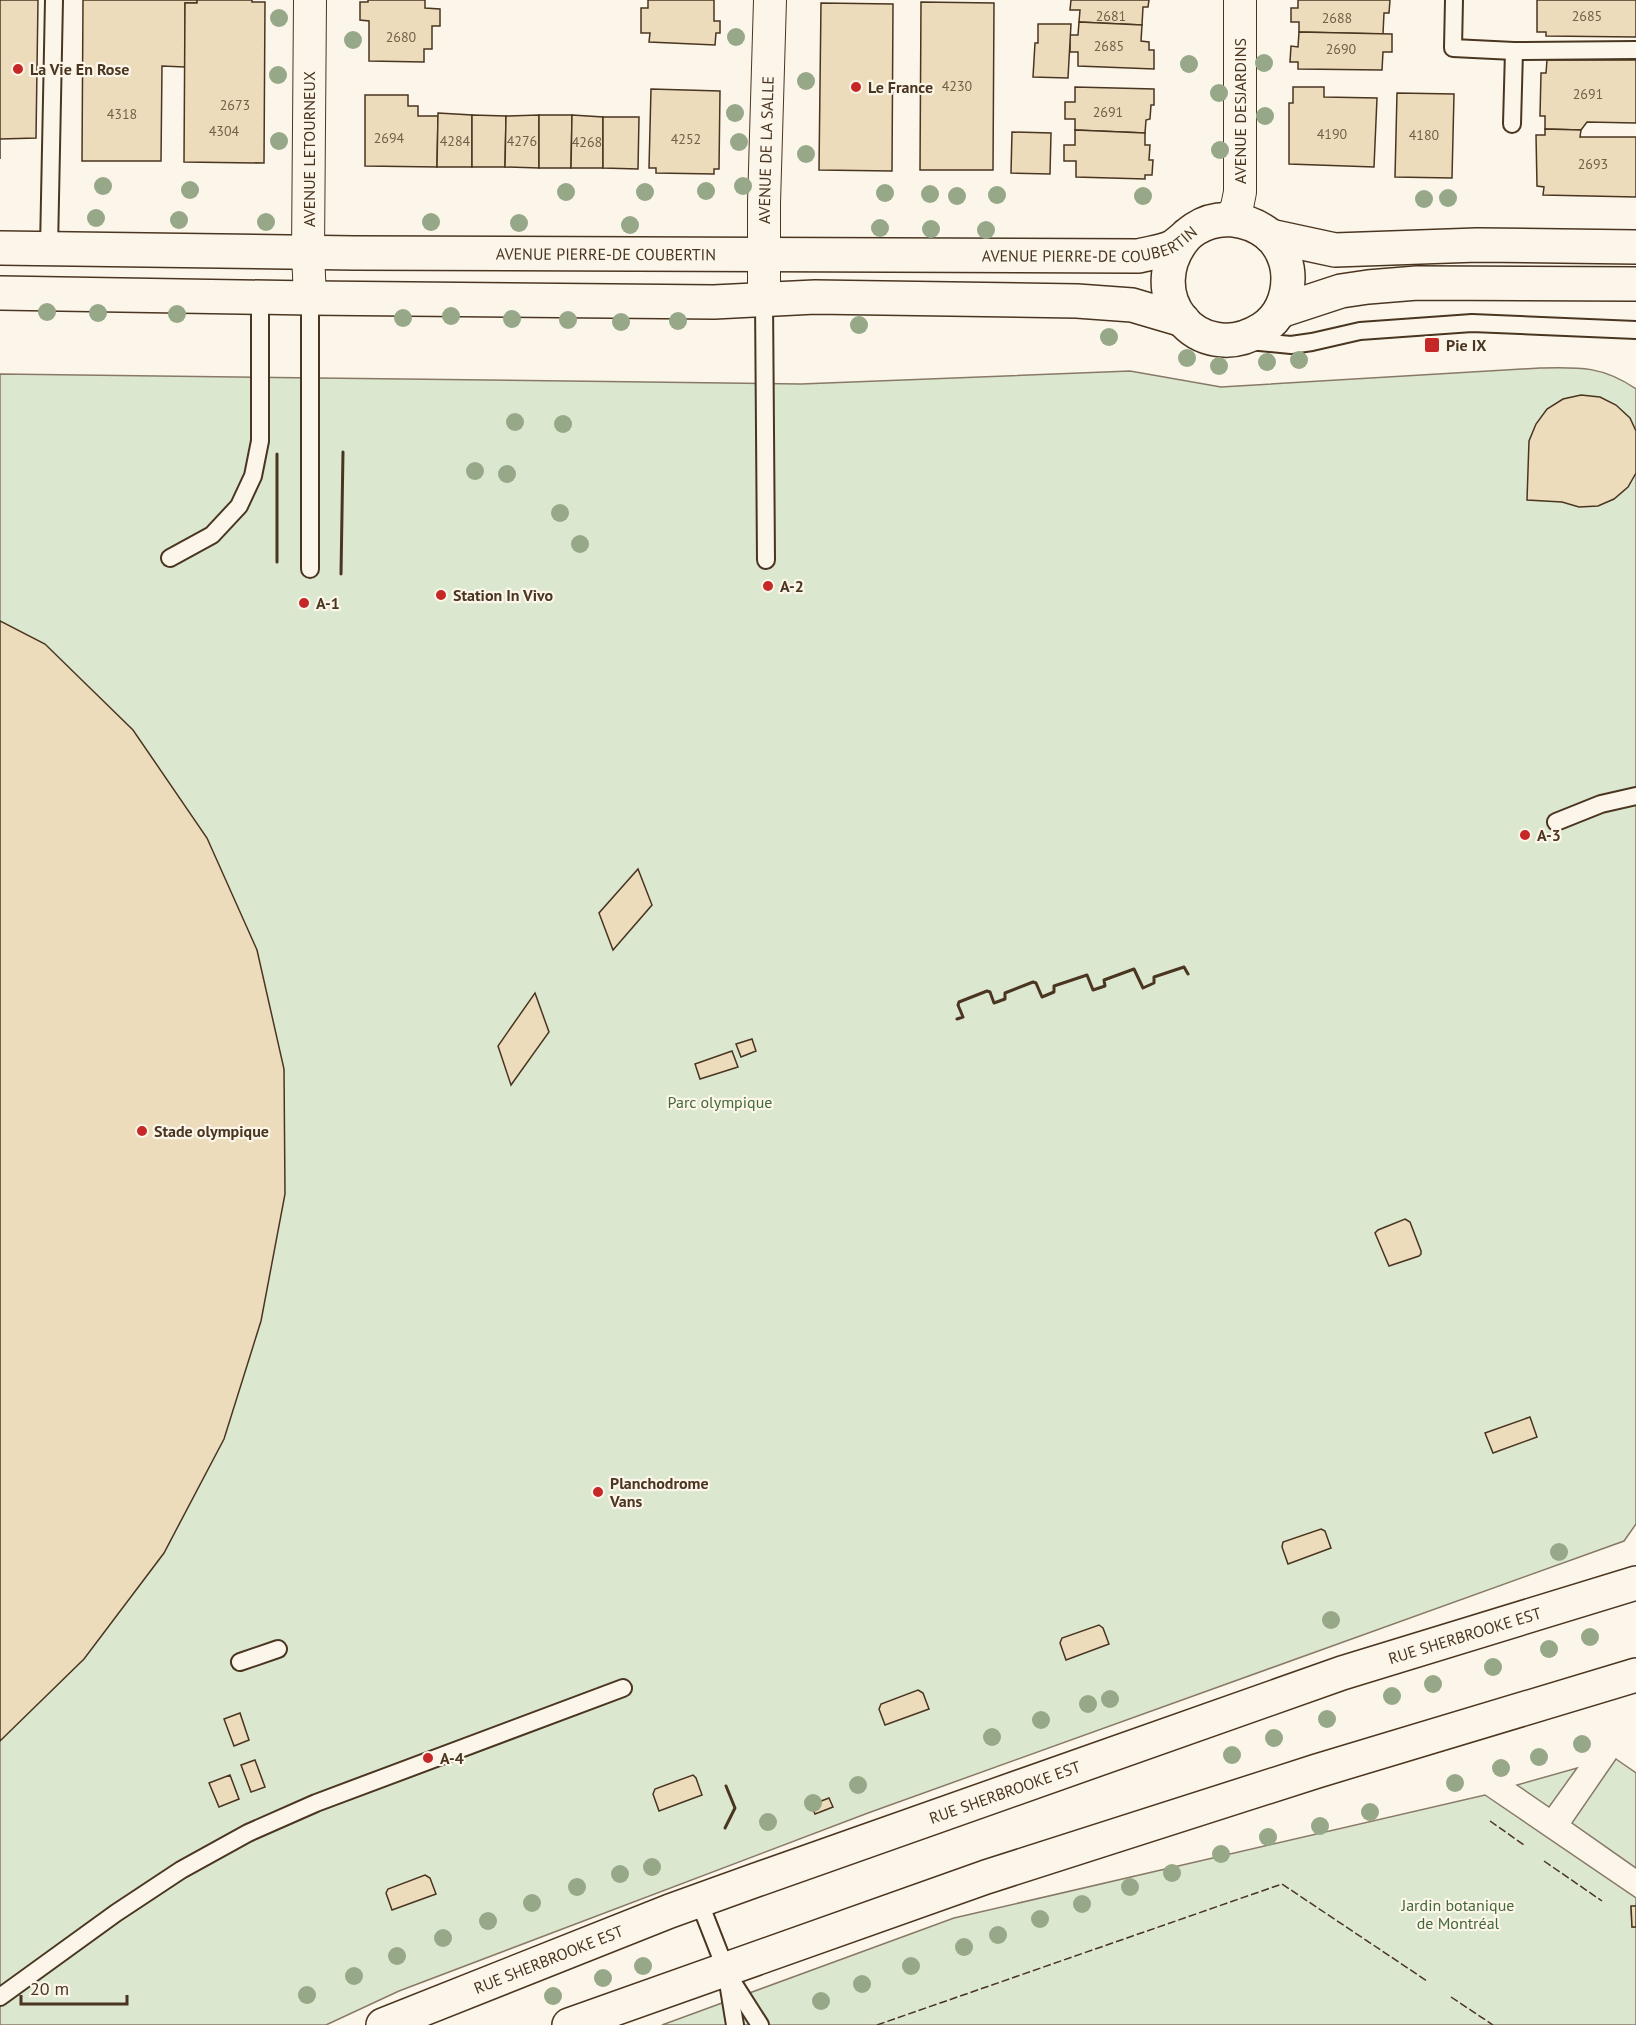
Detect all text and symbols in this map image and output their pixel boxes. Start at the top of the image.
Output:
house number: 2681 [1096,7,1126,25]
house number: 2685 [1572,7,1602,25]
house number: 2688 [1322,9,1352,27]
house number: 2680 [386,28,417,46]
house number: 2685 [1094,37,1124,55]
street label: AVENUE DESJARDINS [1230,38,1250,184]
house number: 2690 [1326,40,1357,58]
place label: La Vie En Rose [30,59,129,79]
marker: La Vie En Rose [11,62,25,76]
street label: AVENUE LETOURNEUX [299,71,319,227]
street label: AVENUE DE LA SALLE [754,76,778,224]
place label: Le France [868,77,933,97]
house number: 4230 [942,77,973,95]
marker: Le France [849,80,863,94]
house number: 2691 [1573,85,1603,103]
house number: 2673 [220,96,250,114]
house number: 2691 [1093,103,1123,121]
house number: 4318 [107,105,137,123]
house number: 4304 [209,122,240,140]
house number: 4190 [1317,125,1348,143]
house number: 4180 [1409,126,1440,144]
house number: 2694 [374,129,405,147]
house number: 4252 [671,130,701,148]
house number: 4284 [440,132,471,150]
house number: 4276 [507,132,537,150]
house number: 4268 [572,133,602,151]
house number: 2693 [1578,155,1608,173]
street label: AVENUE PIERRE-DE COUBERTIN [982,221,1201,266]
street label: AVENUE PIERRE-DE COUBERTIN [496,244,716,264]
place label: Pie IX [1446,335,1486,355]
marker: Pie IX [1423,336,1441,354]
place label: A-2 [780,576,804,596]
marker: A-2 [761,579,775,593]
place label: Station In Vivo [453,585,554,605]
marker: Station In Vivo [434,588,448,602]
place label: A-1 [316,593,340,613]
marker: A-1 [297,596,311,610]
place label: A-3 [1537,825,1561,845]
marker: A-3 [1518,828,1532,842]
park label: Parc olympique [668,1092,772,1112]
place label: Stade olympique [154,1121,269,1141]
marker: Stade olympique [135,1124,149,1138]
place label: Planchodrome Vans [609,1473,709,1511]
marker: Planchodrome Vans [591,1485,605,1499]
street label: RUE SHERBROOKE EST [1386,1603,1544,1668]
place label: A-4 [440,1748,464,1768]
marker: A-4 [421,1751,435,1765]
street label: RUE SHERBROOKE EST [926,1756,1083,1828]
park label: Jardin botanique de Montréal [1401,1895,1514,1933]
street label: RUE SHERBROOKE EST [471,1921,626,1998]
scale bar [21,1968,128,2006]
text: 20 m [30,1977,69,2000]

